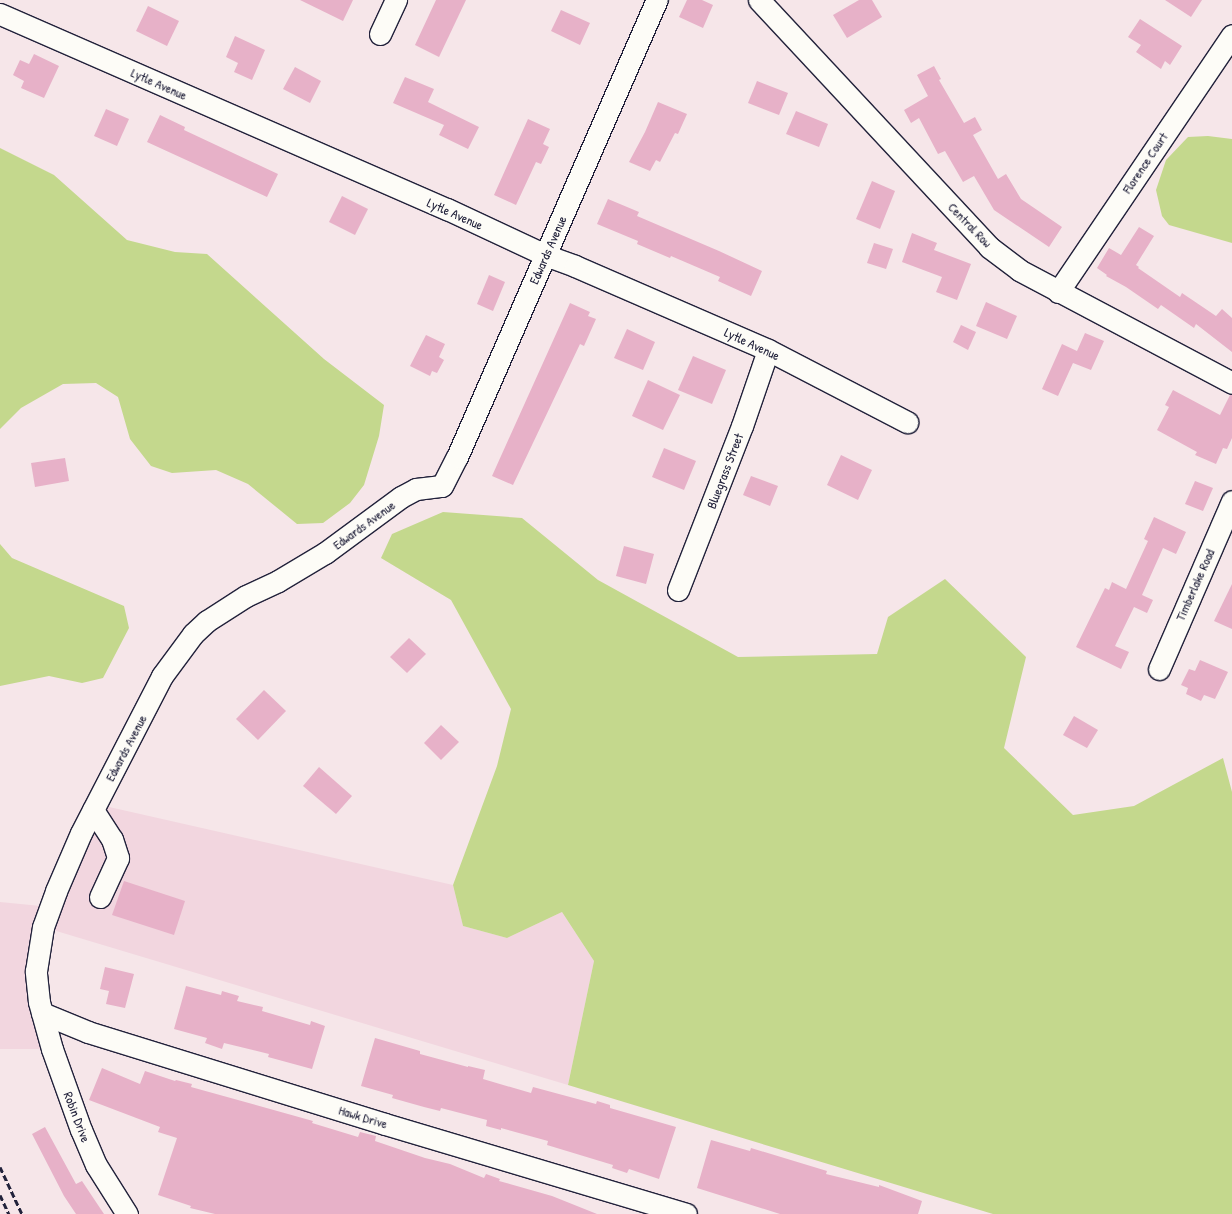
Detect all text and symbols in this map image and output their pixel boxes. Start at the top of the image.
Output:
street label: Lytle Avenue [129,65,189,103]
street label: Florence Court [1119,130,1171,196]
street label: Lytle Avenue [425,195,485,233]
street label: Central Row [945,199,995,251]
street label: Edwards Avenue [526,213,570,287]
street label: Lytle Avenue [722,324,782,364]
street label: Bluegrass Street [703,431,747,511]
street label: Edwards Avenue [330,497,398,553]
street label: Timberlake Road [1172,547,1218,623]
street label: Edwards Avenue [102,712,150,784]
street label: Robin Drive [60,1090,94,1144]
street label: Hawk Drive [337,1102,389,1132]

